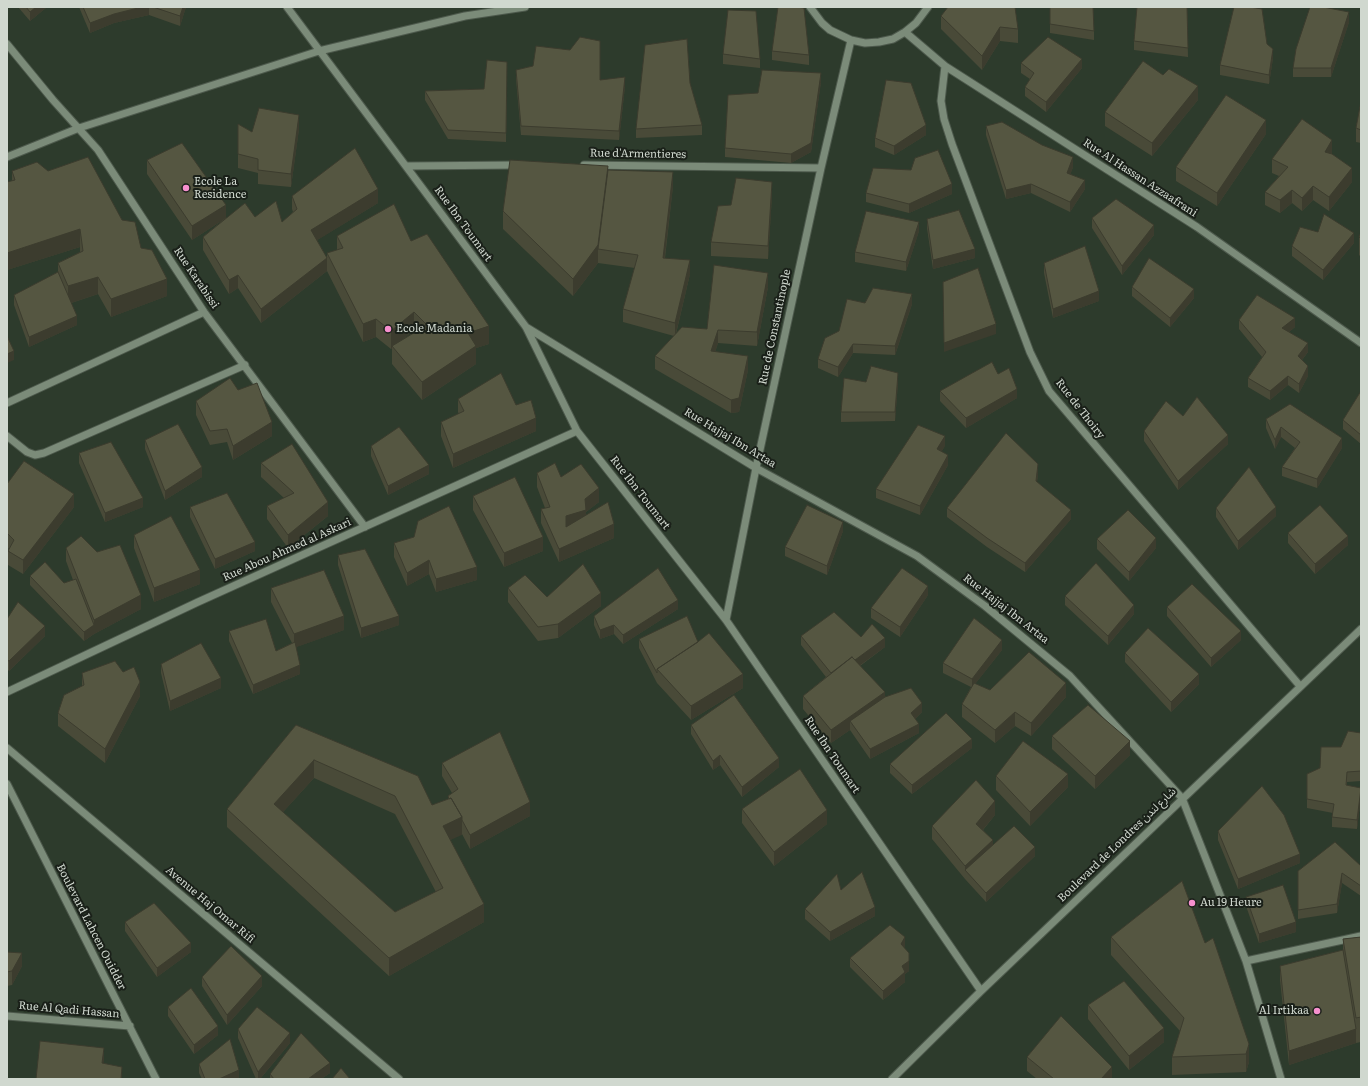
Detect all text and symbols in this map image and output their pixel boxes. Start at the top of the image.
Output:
street label: Rue Al Hassan Azzaafrani [1080,136,1200,220]
street label: Rue d'Armentieres [590,147,686,161]
place label: Ecole La Residence [194,175,246,201]
marker: Ecole La Residence [181,183,191,193]
street label: Rue Ibn Toumart [431,184,495,264]
street label: Rue Karabissi [171,245,221,311]
street label: Rue de Constantinople [756,268,794,386]
place label: Ecole Madania [396,322,472,336]
marker: Ecole Madania [383,324,393,334]
street label: Rue de Thoiry [1053,377,1107,441]
street label: Rue Hajjaj Ibn Artaa [682,405,778,471]
street label: Rue Ibn Toumart [607,454,673,532]
street label: Rue Abou Ahmed al Askari [221,516,353,584]
street label: Rue Hajjaj Ibn Artaa [961,571,1051,647]
street label: Rue Ibn Toumart [801,714,863,796]
street label: Boulevard de Londres شارع لندن [1055,785,1179,905]
street label: Boulevard Lahcen Ouidder [53,862,129,992]
street label: Avenue Haj Omar Rifi [163,864,257,946]
place label: Au 19 Heure [1200,896,1262,910]
marker: Au 19 Heure [1187,898,1197,908]
street label: Rue Al Qadi Hassan [18,999,120,1021]
place label: Al Irtikaa [1259,1004,1309,1018]
marker: Al Irtikaa [1312,1006,1322,1016]

